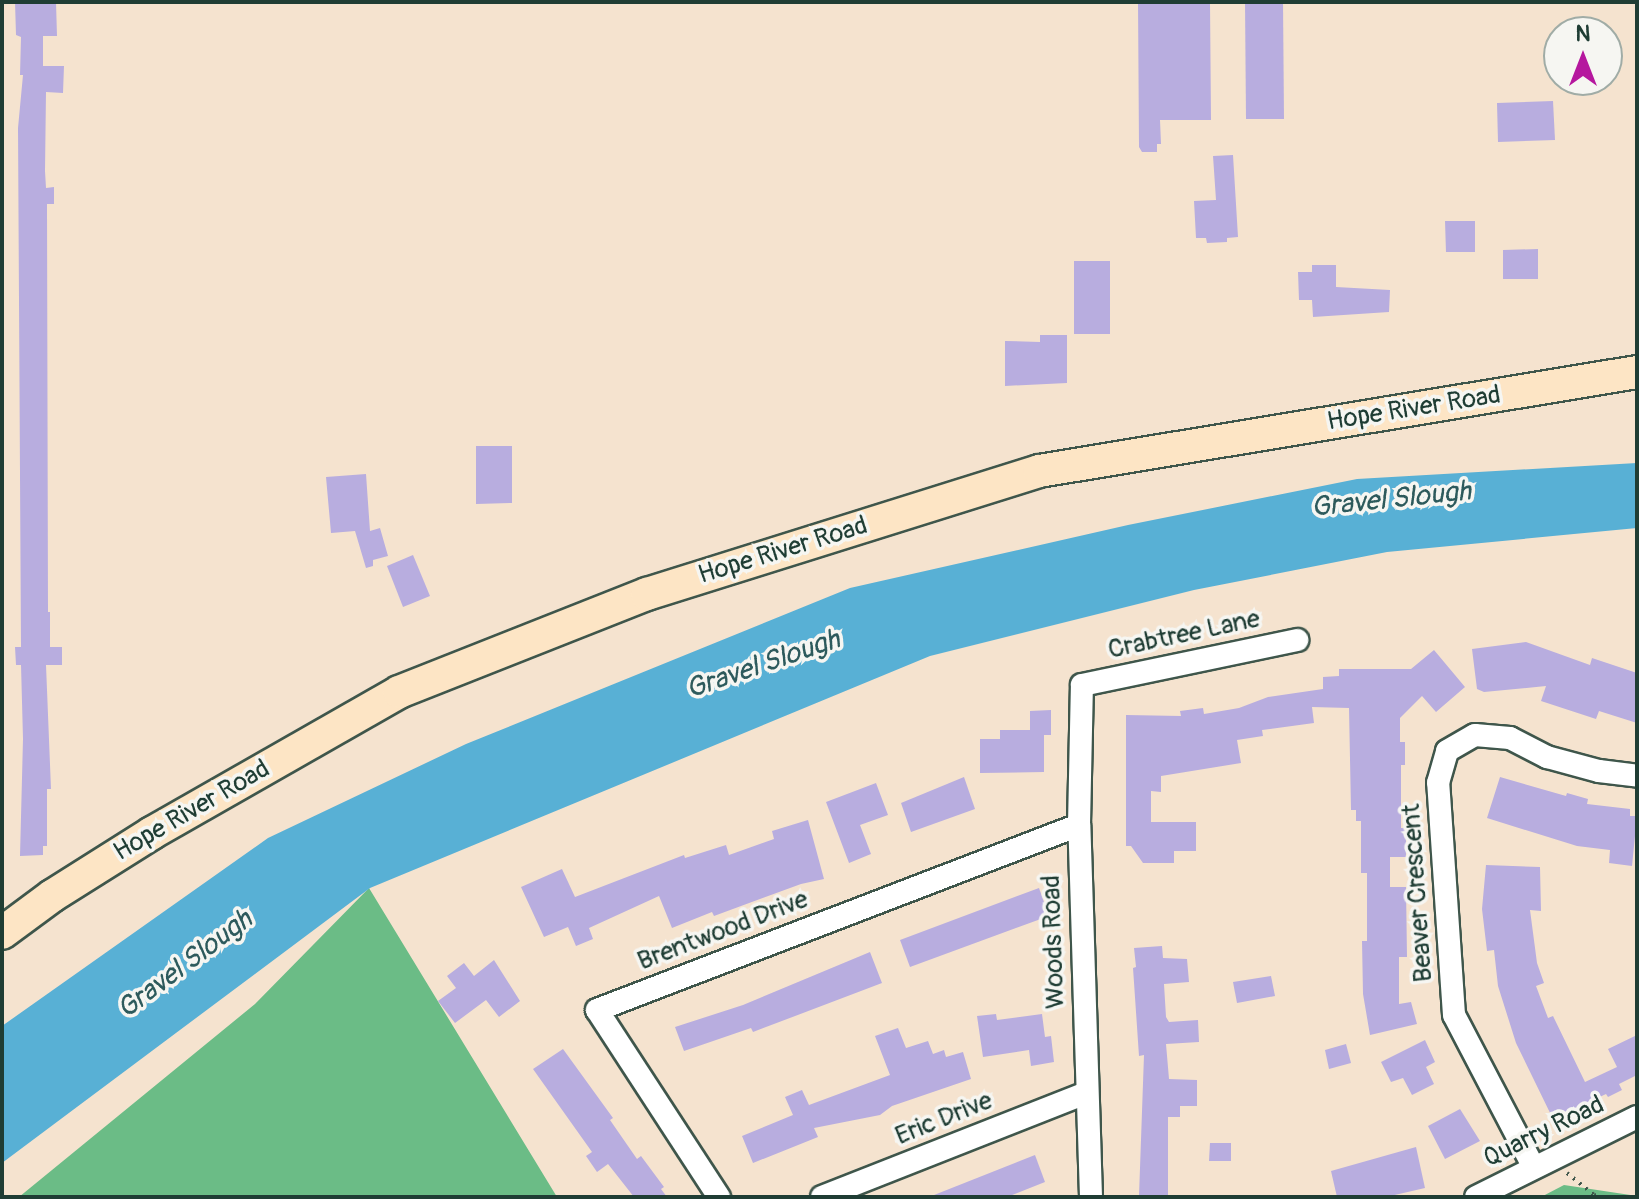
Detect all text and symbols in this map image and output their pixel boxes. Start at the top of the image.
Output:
north arrow [1543,16,1623,96]
text: N [1576,20,1590,48]
street label: Hope River Road [1325,380,1503,438]
water label: Gravel Slough [1310,475,1472,525]
street label: Hope River Road [695,510,871,592]
street label: Crabtree Lane [1105,604,1263,666]
water label: Gravel Slough [682,623,844,707]
street label: Hope River Road [108,754,276,868]
street label: Beaver Crescent [1396,803,1440,983]
street label: Woods Road [1036,874,1072,1010]
street label: Brentwood Drive [633,884,813,978]
water label: Gravel Slough [111,903,259,1027]
street label: Eric Drive [891,1085,997,1153]
street label: Quarry Road [1479,1089,1609,1175]

